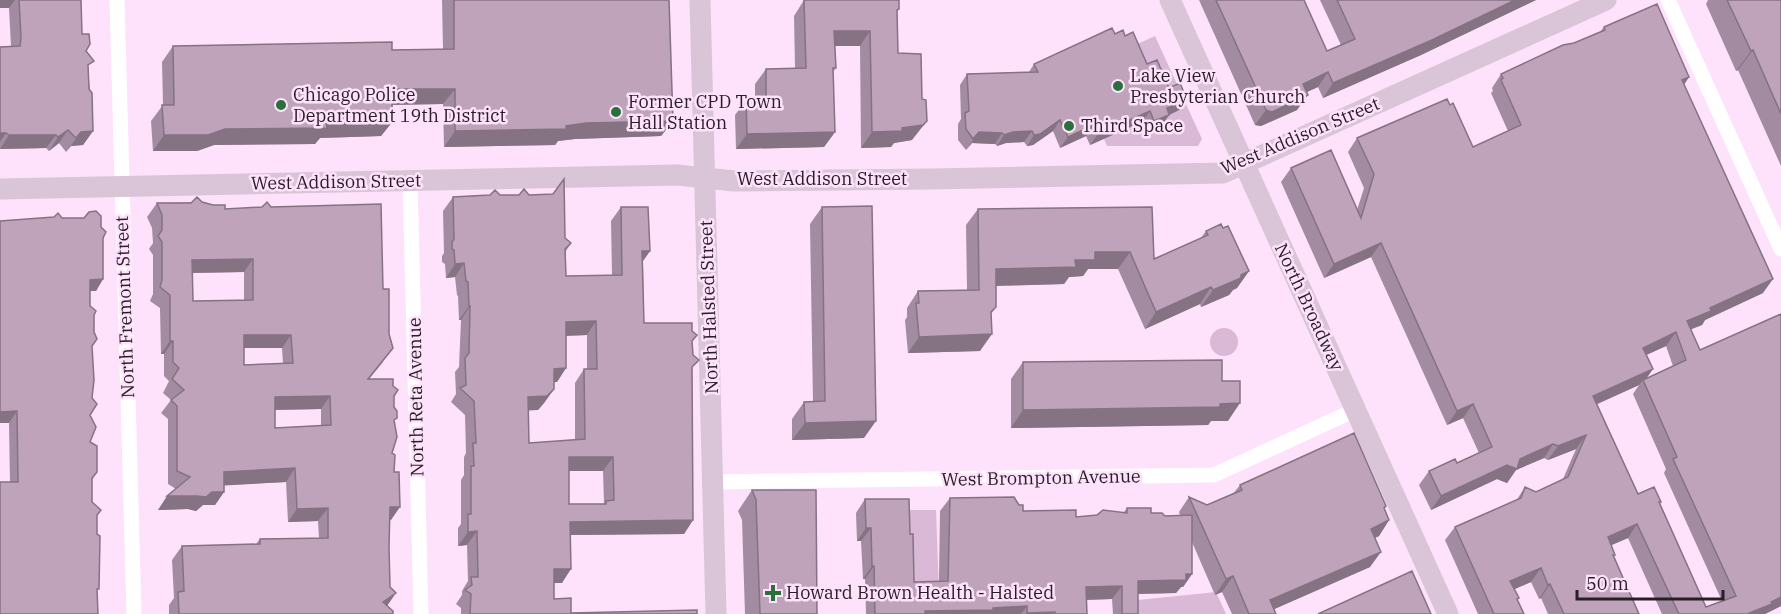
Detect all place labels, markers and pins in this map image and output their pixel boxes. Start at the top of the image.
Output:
place label: Lake View Presbyterian Church [1130,64,1306,108]
marker: Lake View Presbyterian Church [1111,79,1125,93]
place label: Chicago Police Department 19th District [293,83,506,127]
place label: Former CPD Town Hall Station [628,90,782,134]
marker: Chicago Police Department 19th District [274,98,288,112]
marker: Former CPD Town Hall Station [609,105,623,119]
place label: Third Space [1081,114,1183,137]
marker: Third Space [1062,119,1076,133]
place label: Howard Brown Health - Halsted [786,581,1054,604]
marker: Howard Brown Health - Halsted [764,584,782,602]

